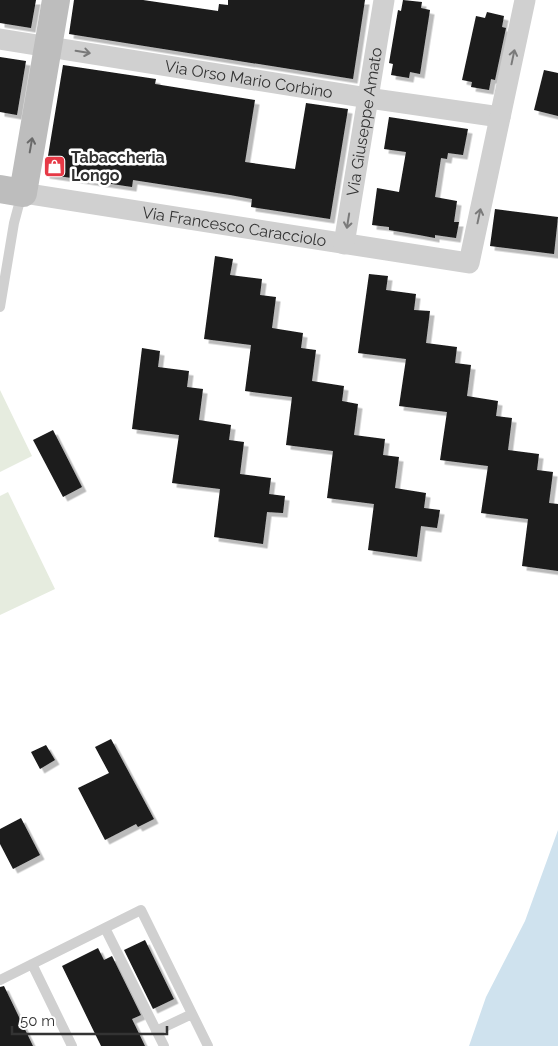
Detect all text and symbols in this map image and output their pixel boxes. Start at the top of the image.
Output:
street label: Via Giuseppe Amato [343,46,386,197]
one-way arrow [74,48,90,58]
one-way arrow [509,49,518,65]
street label: Via Orso Mario Corbino [163,56,334,102]
one-way arrow [26,137,36,153]
place label: Tabaccheria Longo [71,148,165,185]
shop icon: Tabaccheria Longo [43,154,67,178]
street label: Via Francesco Caracciolo [141,202,328,250]
one-way arrow [475,208,484,224]
one-way arrow [342,212,352,228]
scale bar [12,1004,168,1036]
text: 50 m [20,1012,55,1030]

